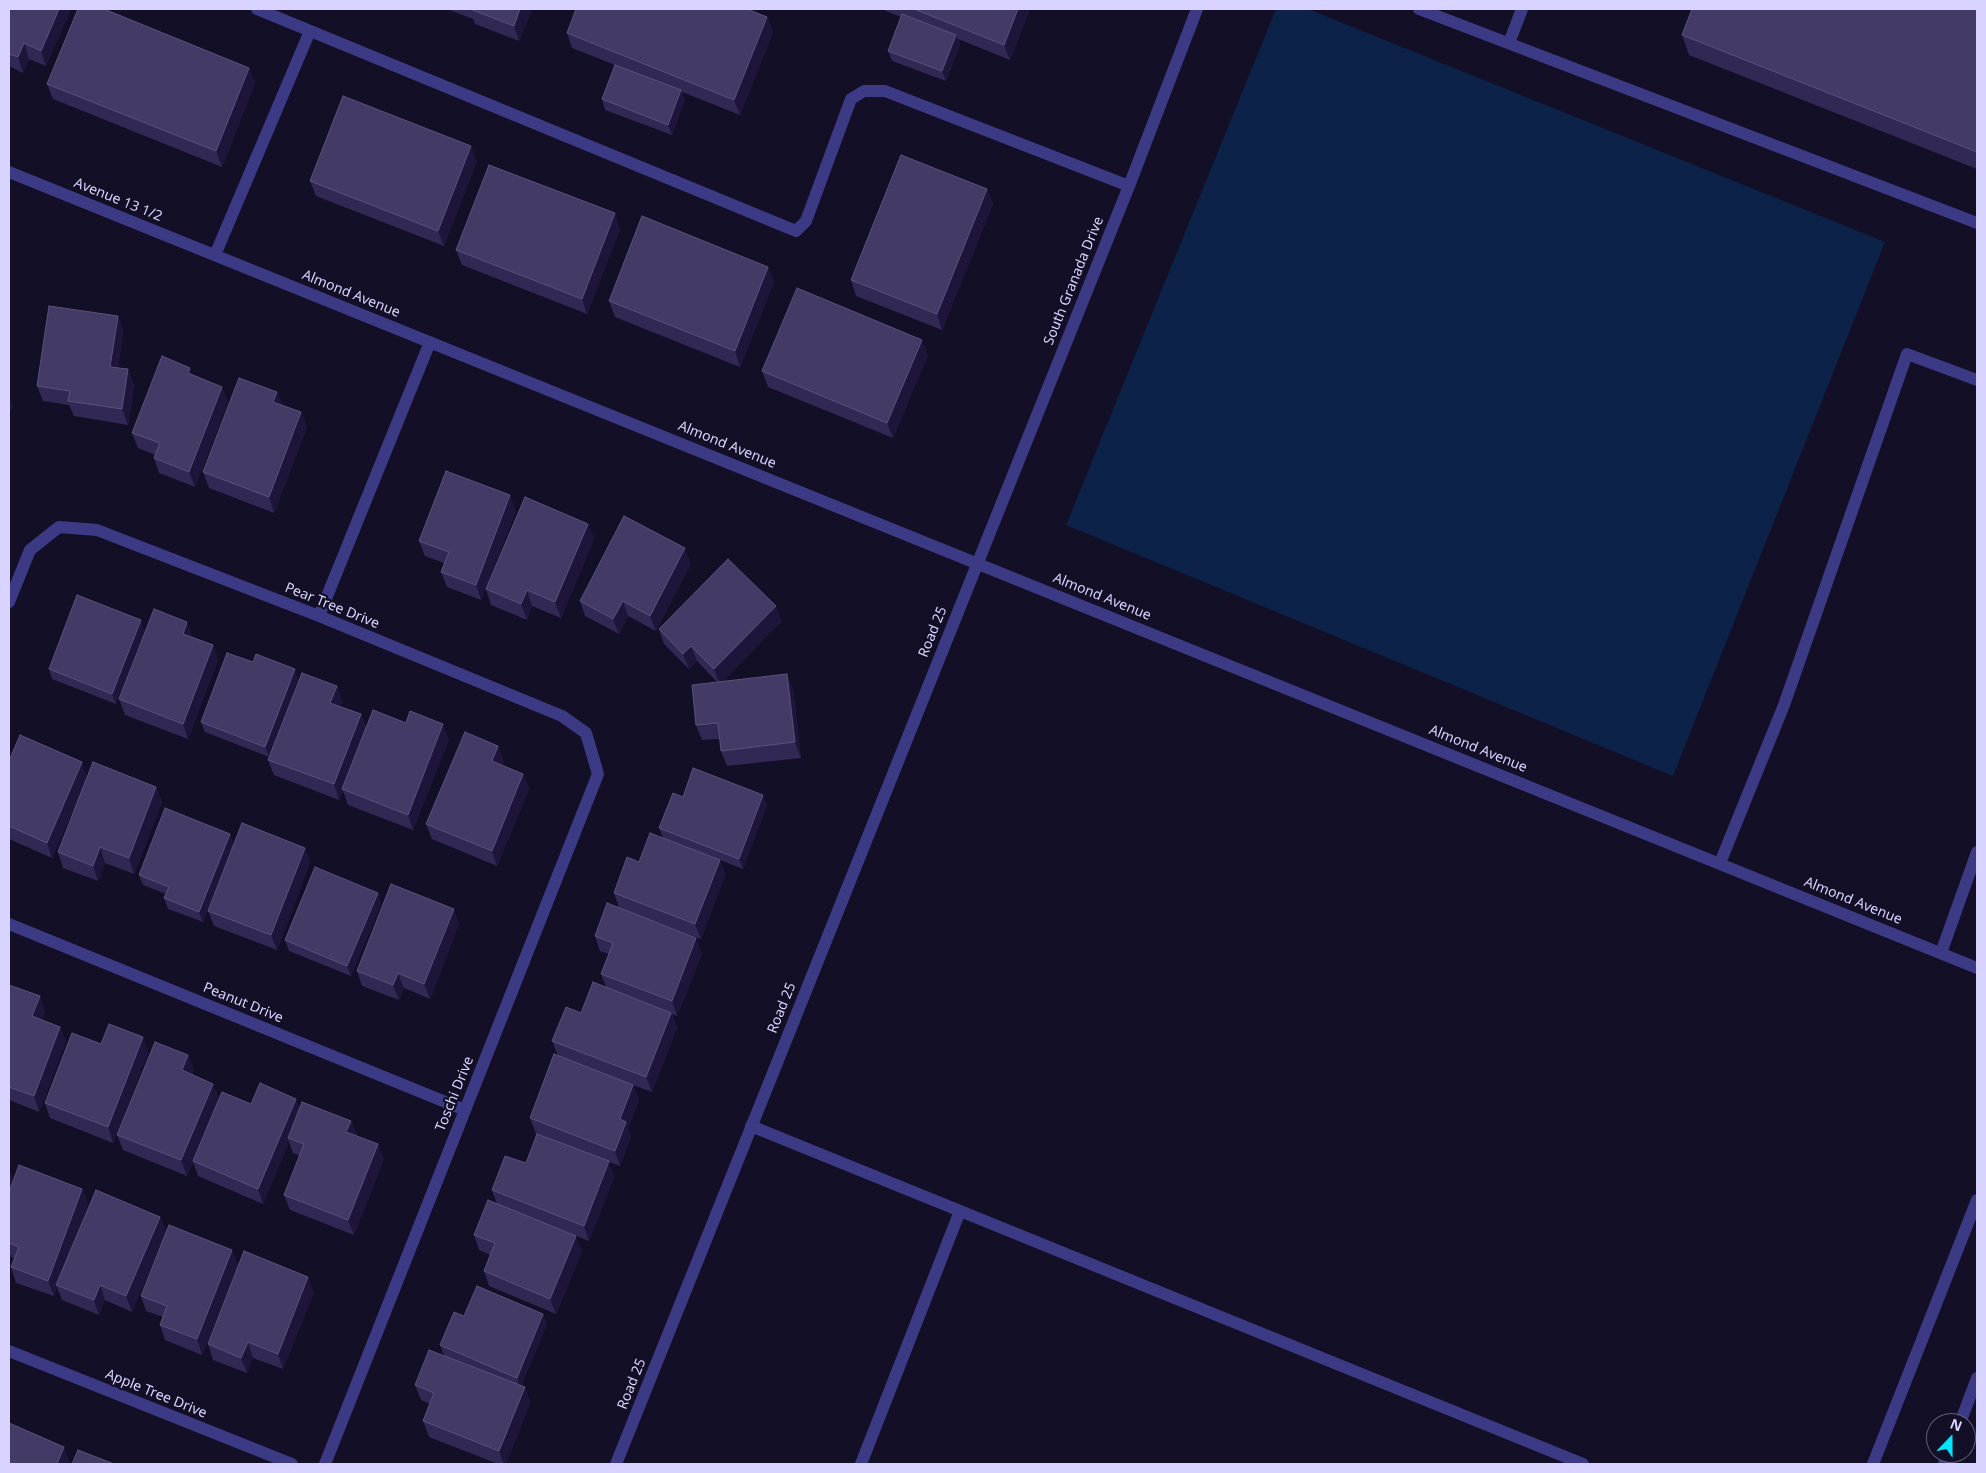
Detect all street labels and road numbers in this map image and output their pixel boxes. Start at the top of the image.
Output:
street label: Avenue 13 1/2 [71,175,165,225]
street label: South Granada Drive [1041,214,1107,348]
street label: Almond Avenue [300,267,402,321]
street label: Almond Avenue [676,418,778,472]
street label: Almond Avenue [1051,570,1153,624]
street label: Pear Tree Drive [282,579,382,633]
street label: Road 25 [915,604,951,660]
street label: Almond Avenue [1427,722,1529,776]
street label: Almond Avenue [1802,874,1904,928]
street label: Peanut Drive [201,979,285,1027]
street label: Road 25 [764,980,800,1036]
street label: Toschi Drive [432,1054,478,1134]
street label: Road 25 [614,1356,650,1412]
street label: Apple Tree Drive [103,1366,209,1422]

